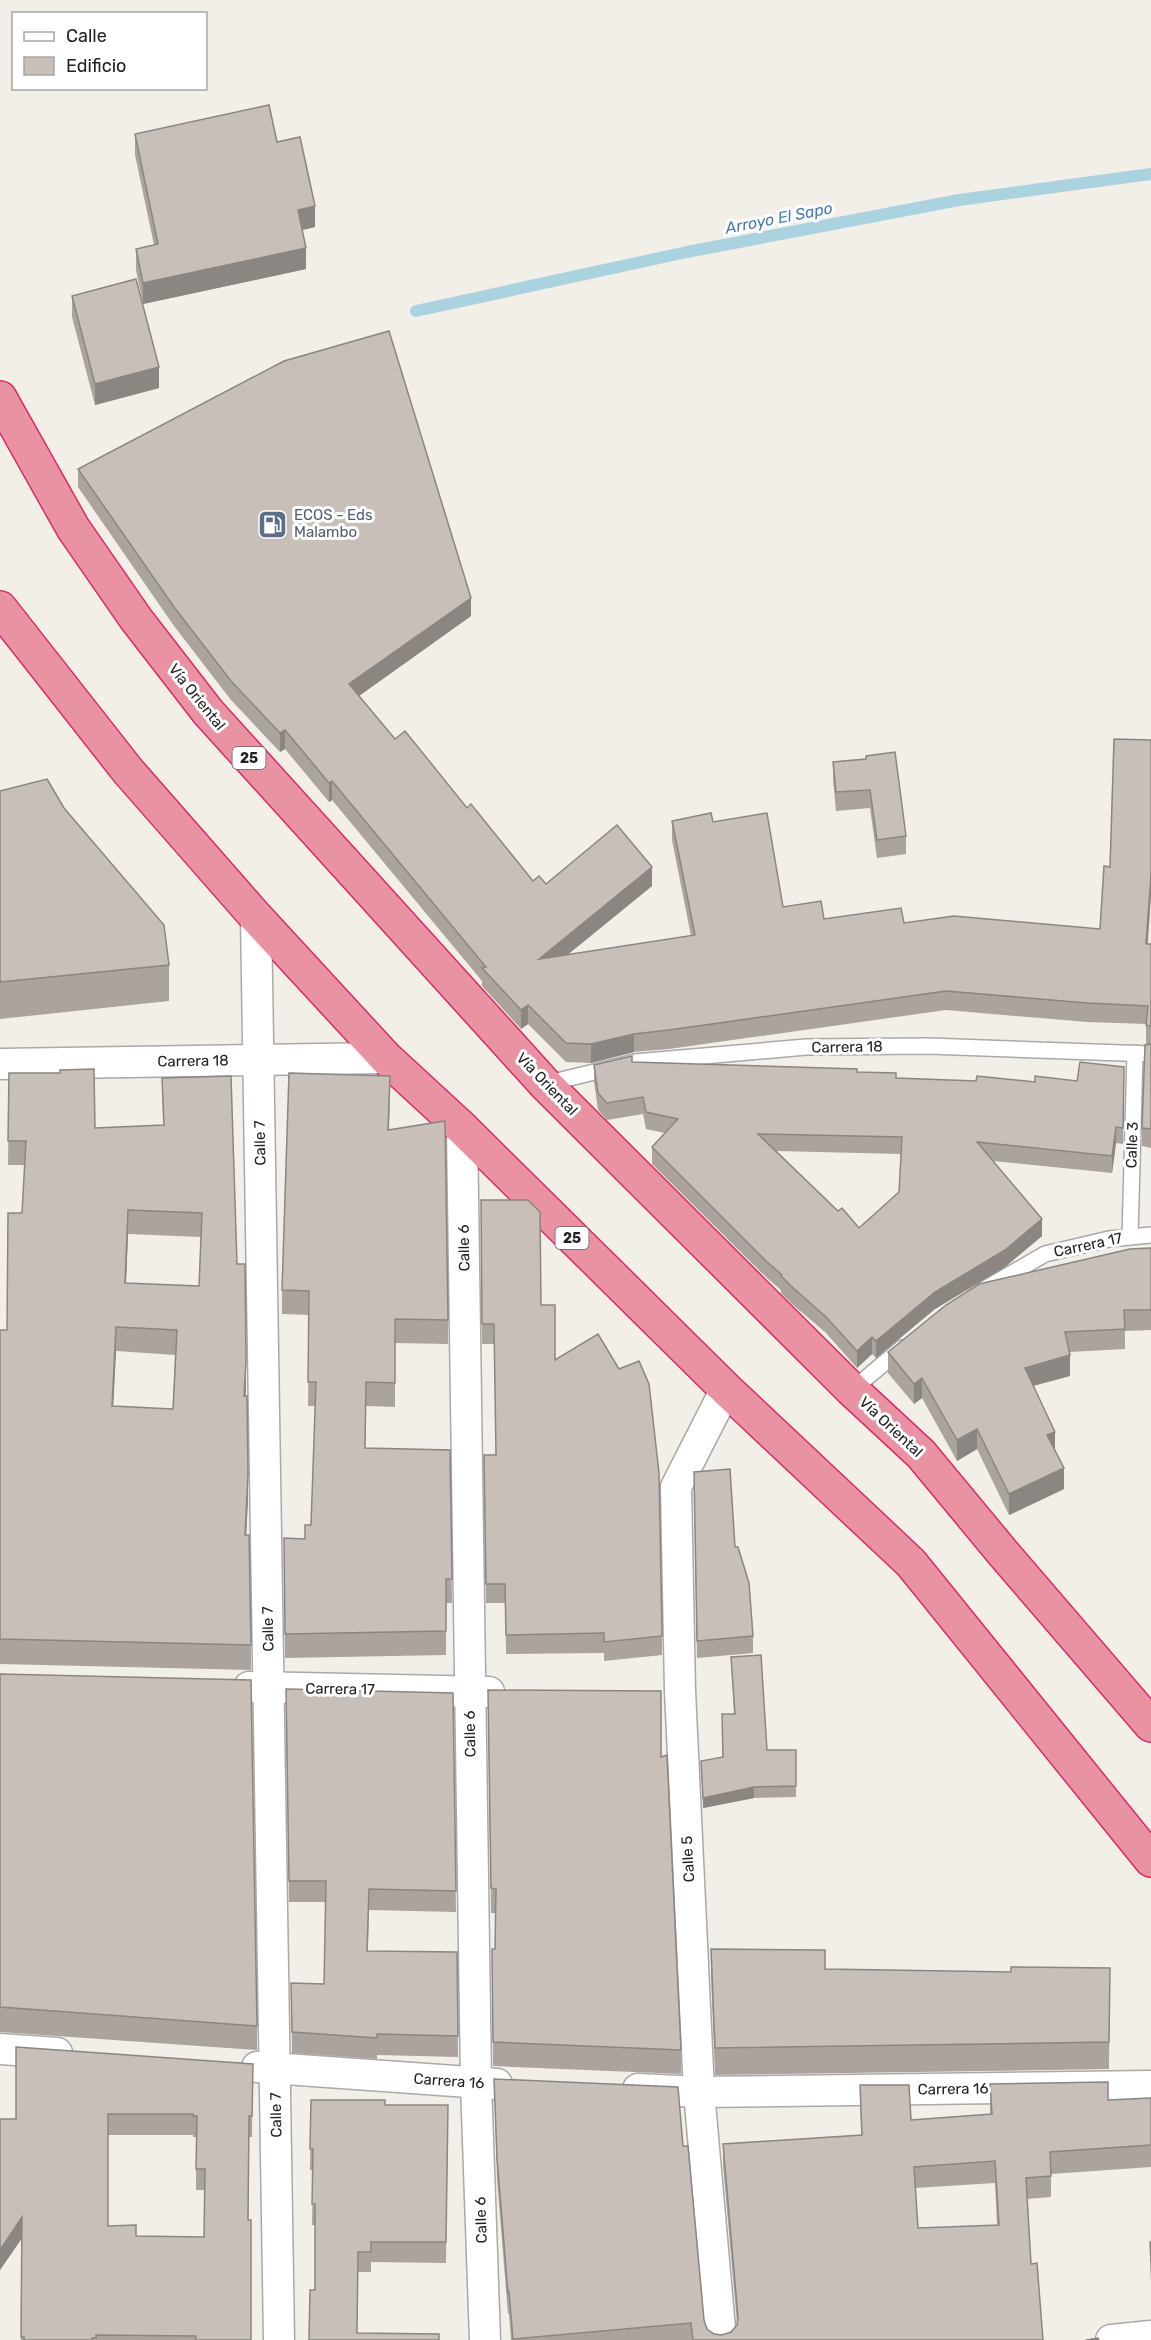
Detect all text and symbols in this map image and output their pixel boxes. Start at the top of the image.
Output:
legend [12,12,207,90]
text: Calle [66,25,107,47]
text: Edificio [66,55,126,77]
water label: Arroyo El Sapo [723,198,834,238]
place label: ECOS - Eds Malambo [294,506,373,541]
fuel station icon: ECOS - Eds Malambo [257,508,289,540]
street label: Vía Oriental [165,660,229,734]
road number: 25 [232,747,266,769]
street label: Carrera 18 [811,1037,883,1057]
street label: Vía Oriental [513,1049,581,1119]
street label: Carrera 18 [157,1051,229,1071]
street label: Calle 7 [251,1120,269,1166]
street label: Calle 3 [1122,1121,1142,1169]
street label: Calle 6 [455,1225,473,1271]
road number: 25 [556,1227,588,1249]
street label: Carrera 17 [1052,1229,1124,1261]
street label: Vía Oriental [856,1393,926,1461]
street label: Calle 7 [259,1606,277,1652]
street label: Carrera 17 [305,1679,375,1699]
street label: Calle 6 [461,1711,479,1757]
street label: Calle 5 [678,1835,698,1883]
street label: Carrera 16 [413,2070,485,2092]
street label: Carrera 16 [917,2079,989,2099]
street label: Calle 7 [267,2092,285,2138]
street label: Calle 6 [471,2196,491,2244]

